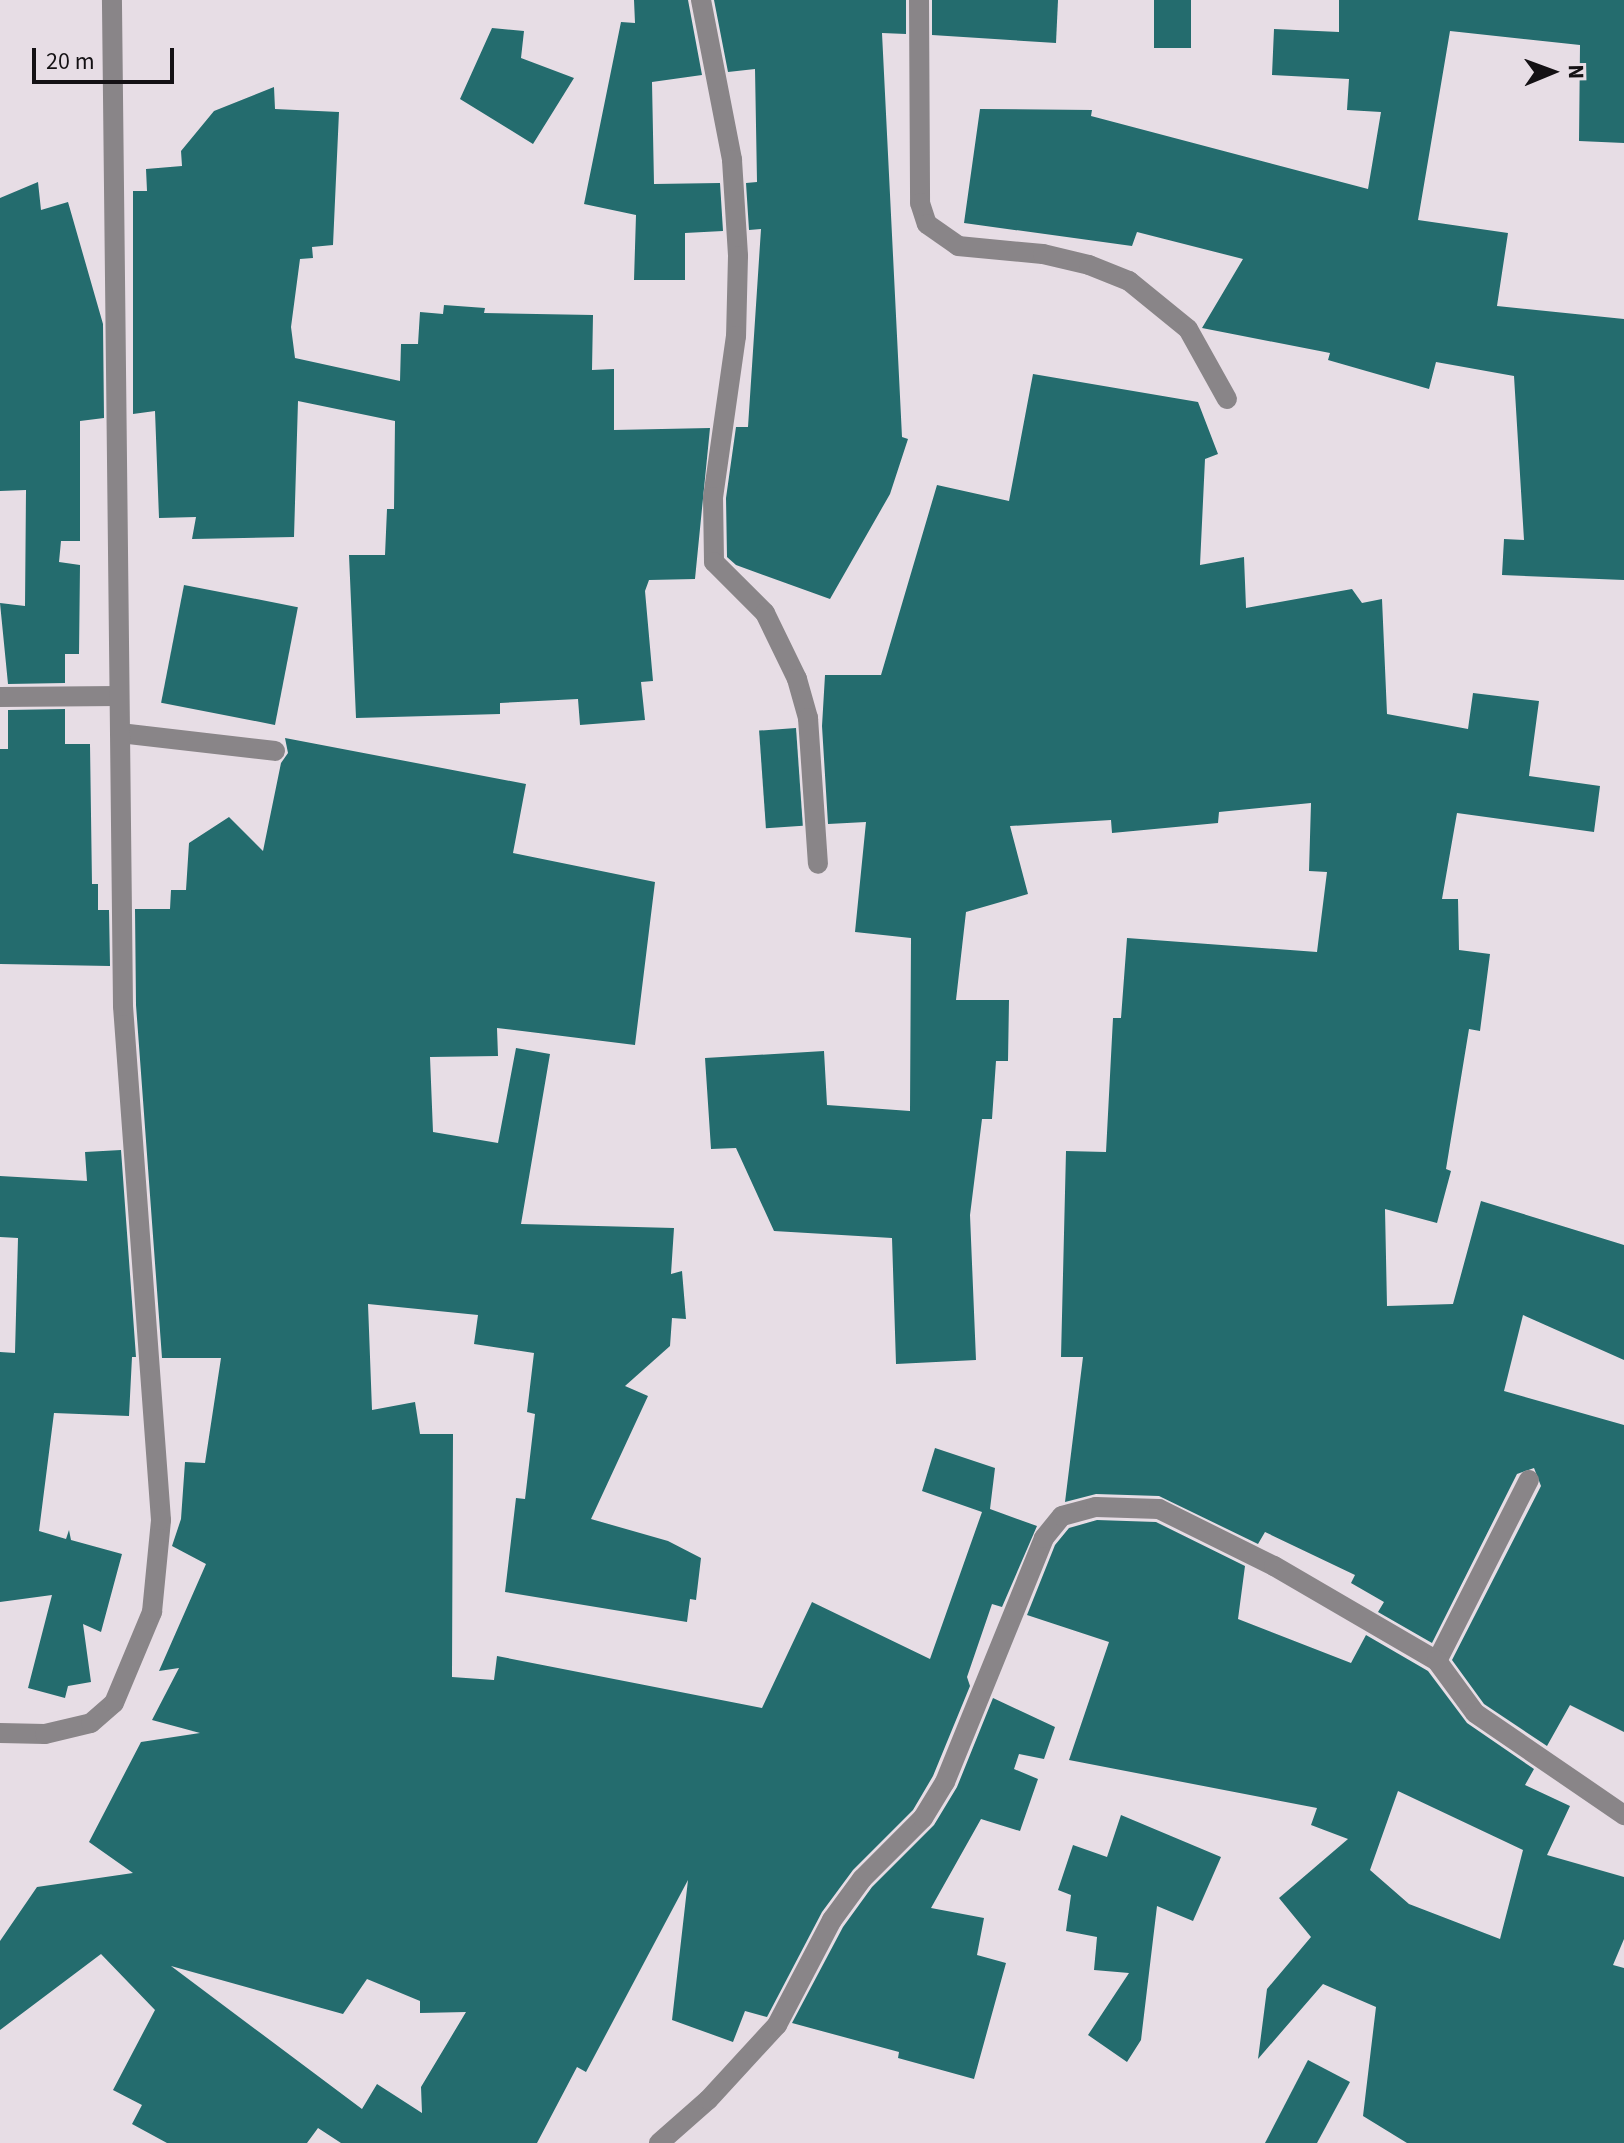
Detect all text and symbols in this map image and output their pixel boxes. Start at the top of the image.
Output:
scale bar [36,32,178,82]
north arrow [1512,32,1592,112]
text: 20 m [46,44,95,79]
text: N [1560,64,1592,79]

